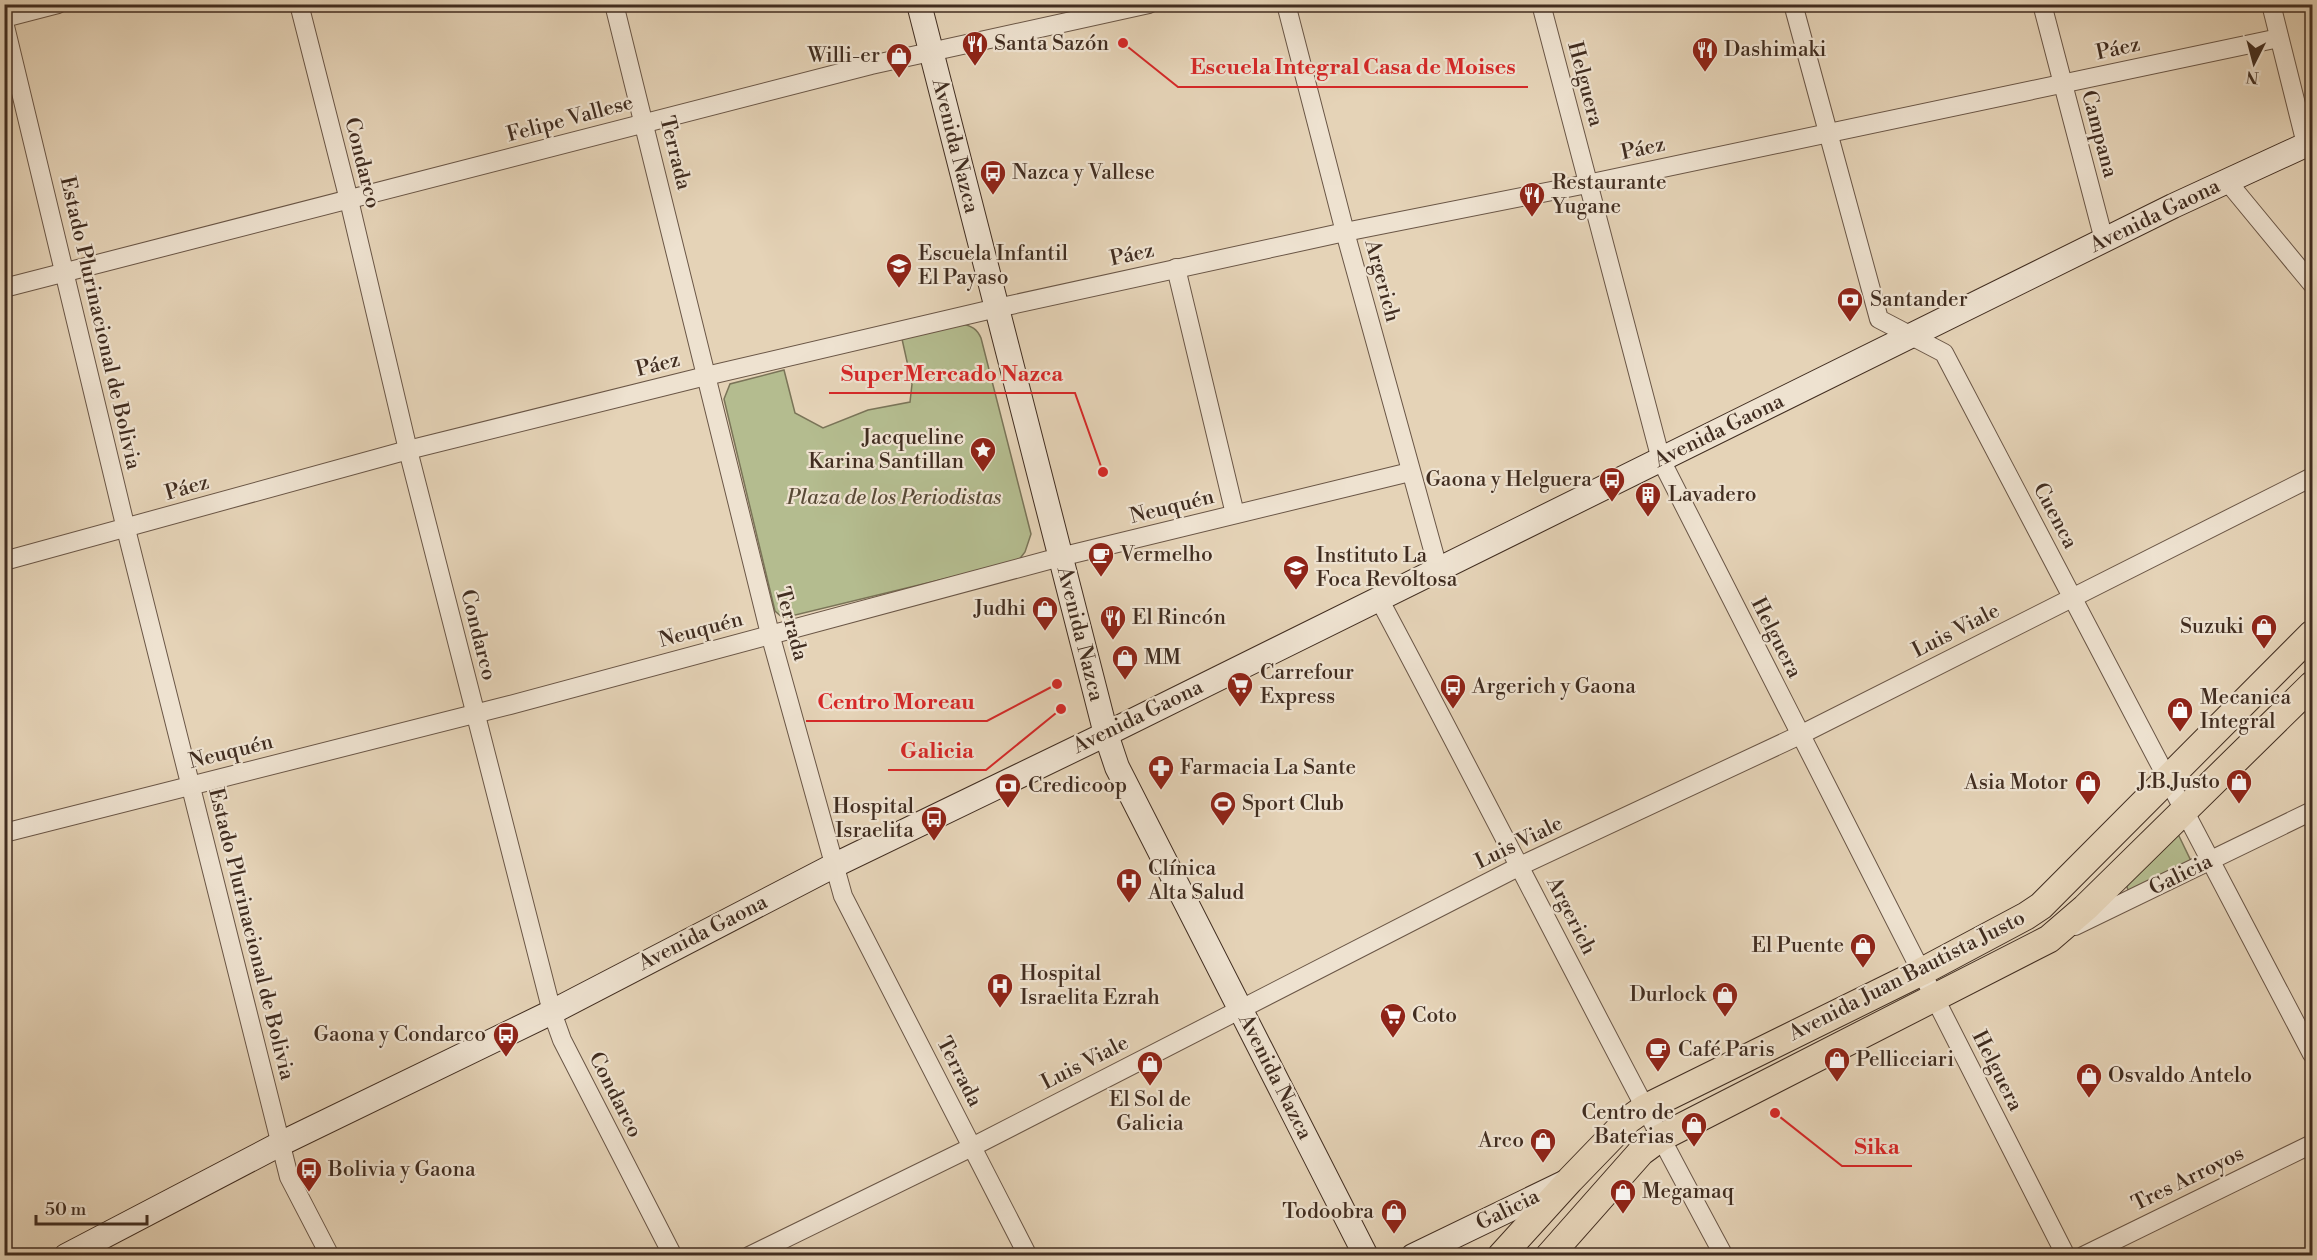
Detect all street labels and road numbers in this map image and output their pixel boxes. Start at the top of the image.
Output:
street label: Páez [2093,32,2143,66]
street label: Helguera [1561,39,1609,130]
street label: Avenida Nazca [925,75,984,216]
street label: Campana [2075,88,2123,181]
street label: Felipe Vallese [504,90,636,148]
street label: Terrada [653,113,697,193]
street label: Condarco [338,115,386,211]
street label: Páez [1618,132,1668,166]
street label: Avenida Gaona [2085,173,2225,259]
street label: Estado Plurinacional de Bolivia [54,174,146,472]
street label: Argerich [1358,236,1406,325]
street label: Páez [1107,238,1157,272]
street label: Páez [633,347,683,383]
street label: Avenida Gaona [1649,388,1789,474]
street label: Páez [162,469,212,507]
street label: Cuenca [2027,479,2083,554]
street label: Neuquén [1127,484,1217,530]
street label: Avenida Nazca [1050,563,1109,704]
street label: Terrada [769,584,813,664]
street label: Condarco [454,587,502,683]
street label: Helguera [1745,593,1807,683]
street label: Luis Viale [1908,598,2004,664]
street label: Neuquén [656,606,746,654]
street label: Avenida Gaona [1068,674,1208,760]
street label: Neuquén [186,729,276,775]
street label: Estado Plurinacional de Bolivia [202,785,300,1083]
street label: Luis Viale [1471,811,1567,875]
street label: Galicia [2145,848,2217,901]
street label: Argerich [1540,872,1602,960]
street label: Avenida Gaona [633,889,772,977]
street label: Avenida Juan Bautista Justo [1783,905,2030,1048]
street label: Avenida Nazca [1232,1009,1318,1145]
street label: Helguera [1966,1026,2028,1116]
street label: Luis Viale [1037,1030,1133,1096]
street label: Terrada [930,1033,988,1112]
street label: Condarco [582,1048,648,1142]
street label: Tres Arroyos [2128,1141,2248,1217]
street label: Galicia [1472,1183,1544,1236]

